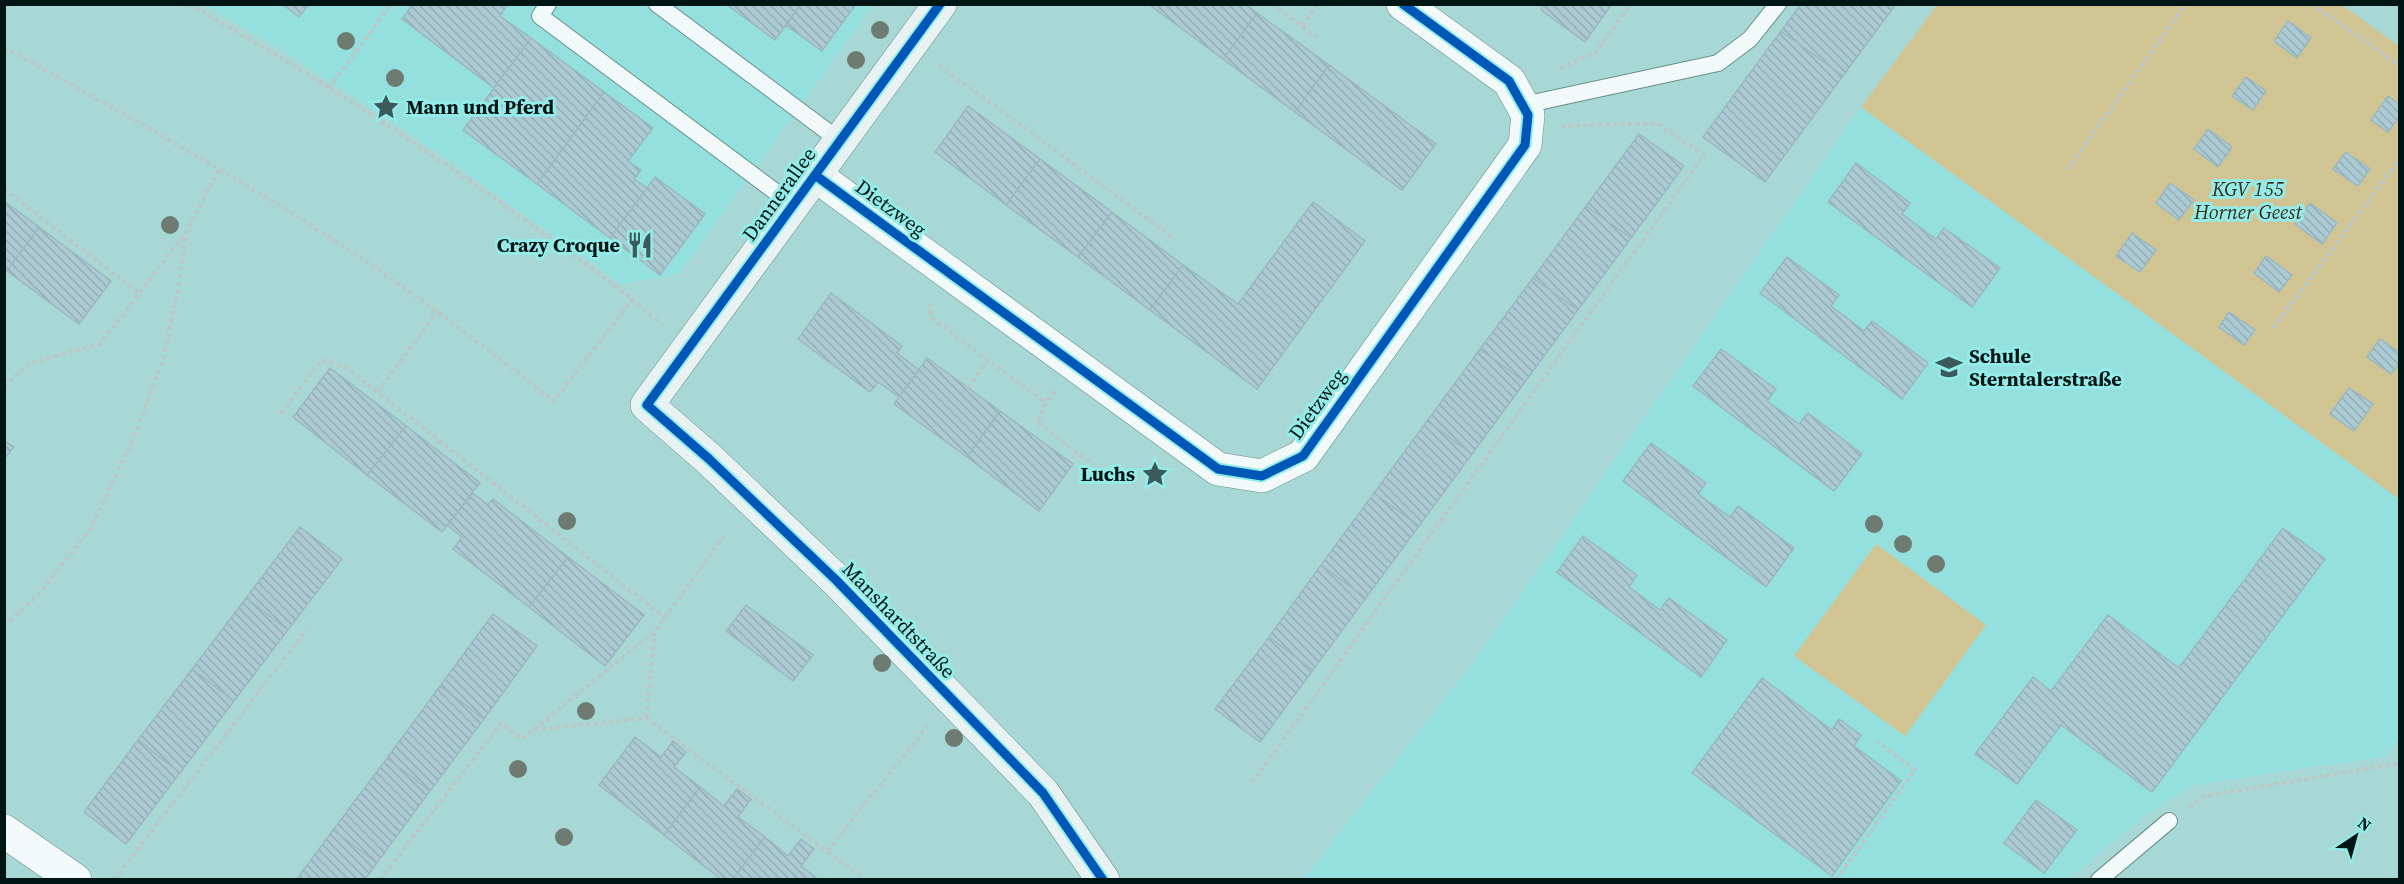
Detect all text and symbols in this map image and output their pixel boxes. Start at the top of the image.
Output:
place icon: Mann und Pferd [371,92,401,122]
place label: Mann und Pferd [406,93,554,121]
street label: Dannerallee [736,141,822,247]
street label: Dietzweg [850,173,932,243]
park label: KGV 155 Horner Geest [2193,175,2303,226]
restaurant icon: Crazy Croque [625,230,655,260]
place label: Crazy Croque [497,231,620,259]
place label: Schule Sterntalerstraße [1969,342,2122,393]
school or university icon: Schule Sterntalerstraße [1934,352,1964,382]
street label: Dietzweg [1282,363,1352,445]
place icon: Luchs [1140,459,1170,489]
place label: Luchs [1080,460,1135,488]
street label: Manshardtstraße [836,556,962,684]
north arrow [2326,806,2386,866]
text: N [2354,812,2376,836]

